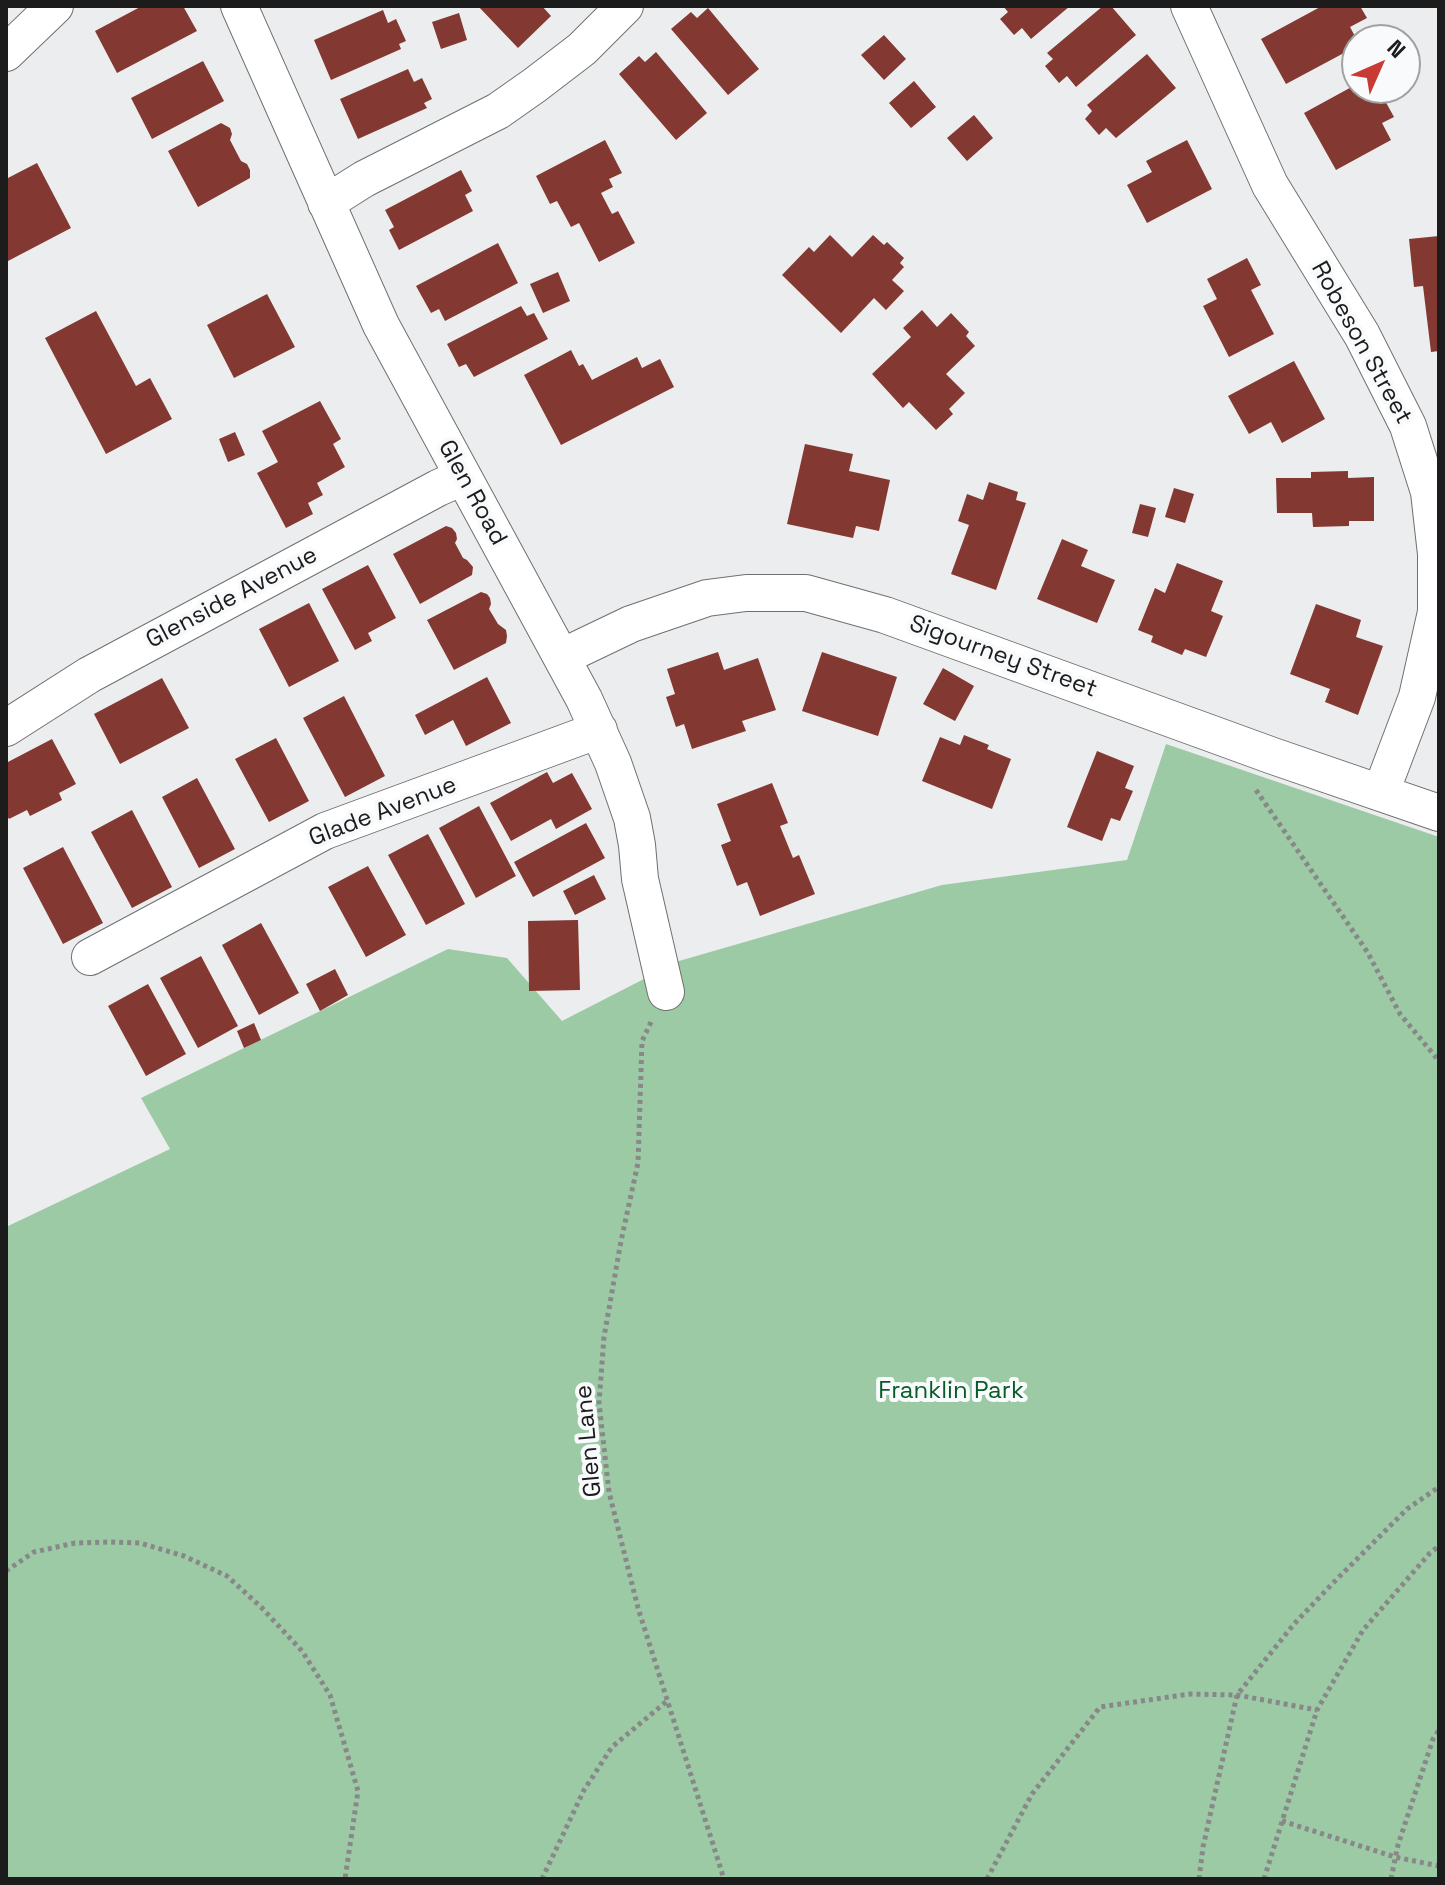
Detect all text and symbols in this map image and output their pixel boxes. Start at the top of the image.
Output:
north arrow [1341,24,1421,104]
text: N [1381,33,1412,64]
street label: Robeson Street [1304,257,1418,429]
street label: Glen Road [431,435,513,551]
street label: Glenside Avenue [141,541,323,655]
street label: Sigourney Street [905,610,1101,704]
street label: Glade Avenue [305,771,461,853]
park label: Franklin Park [878,1377,1024,1405]
street label: Glen Lane [570,1384,608,1498]

